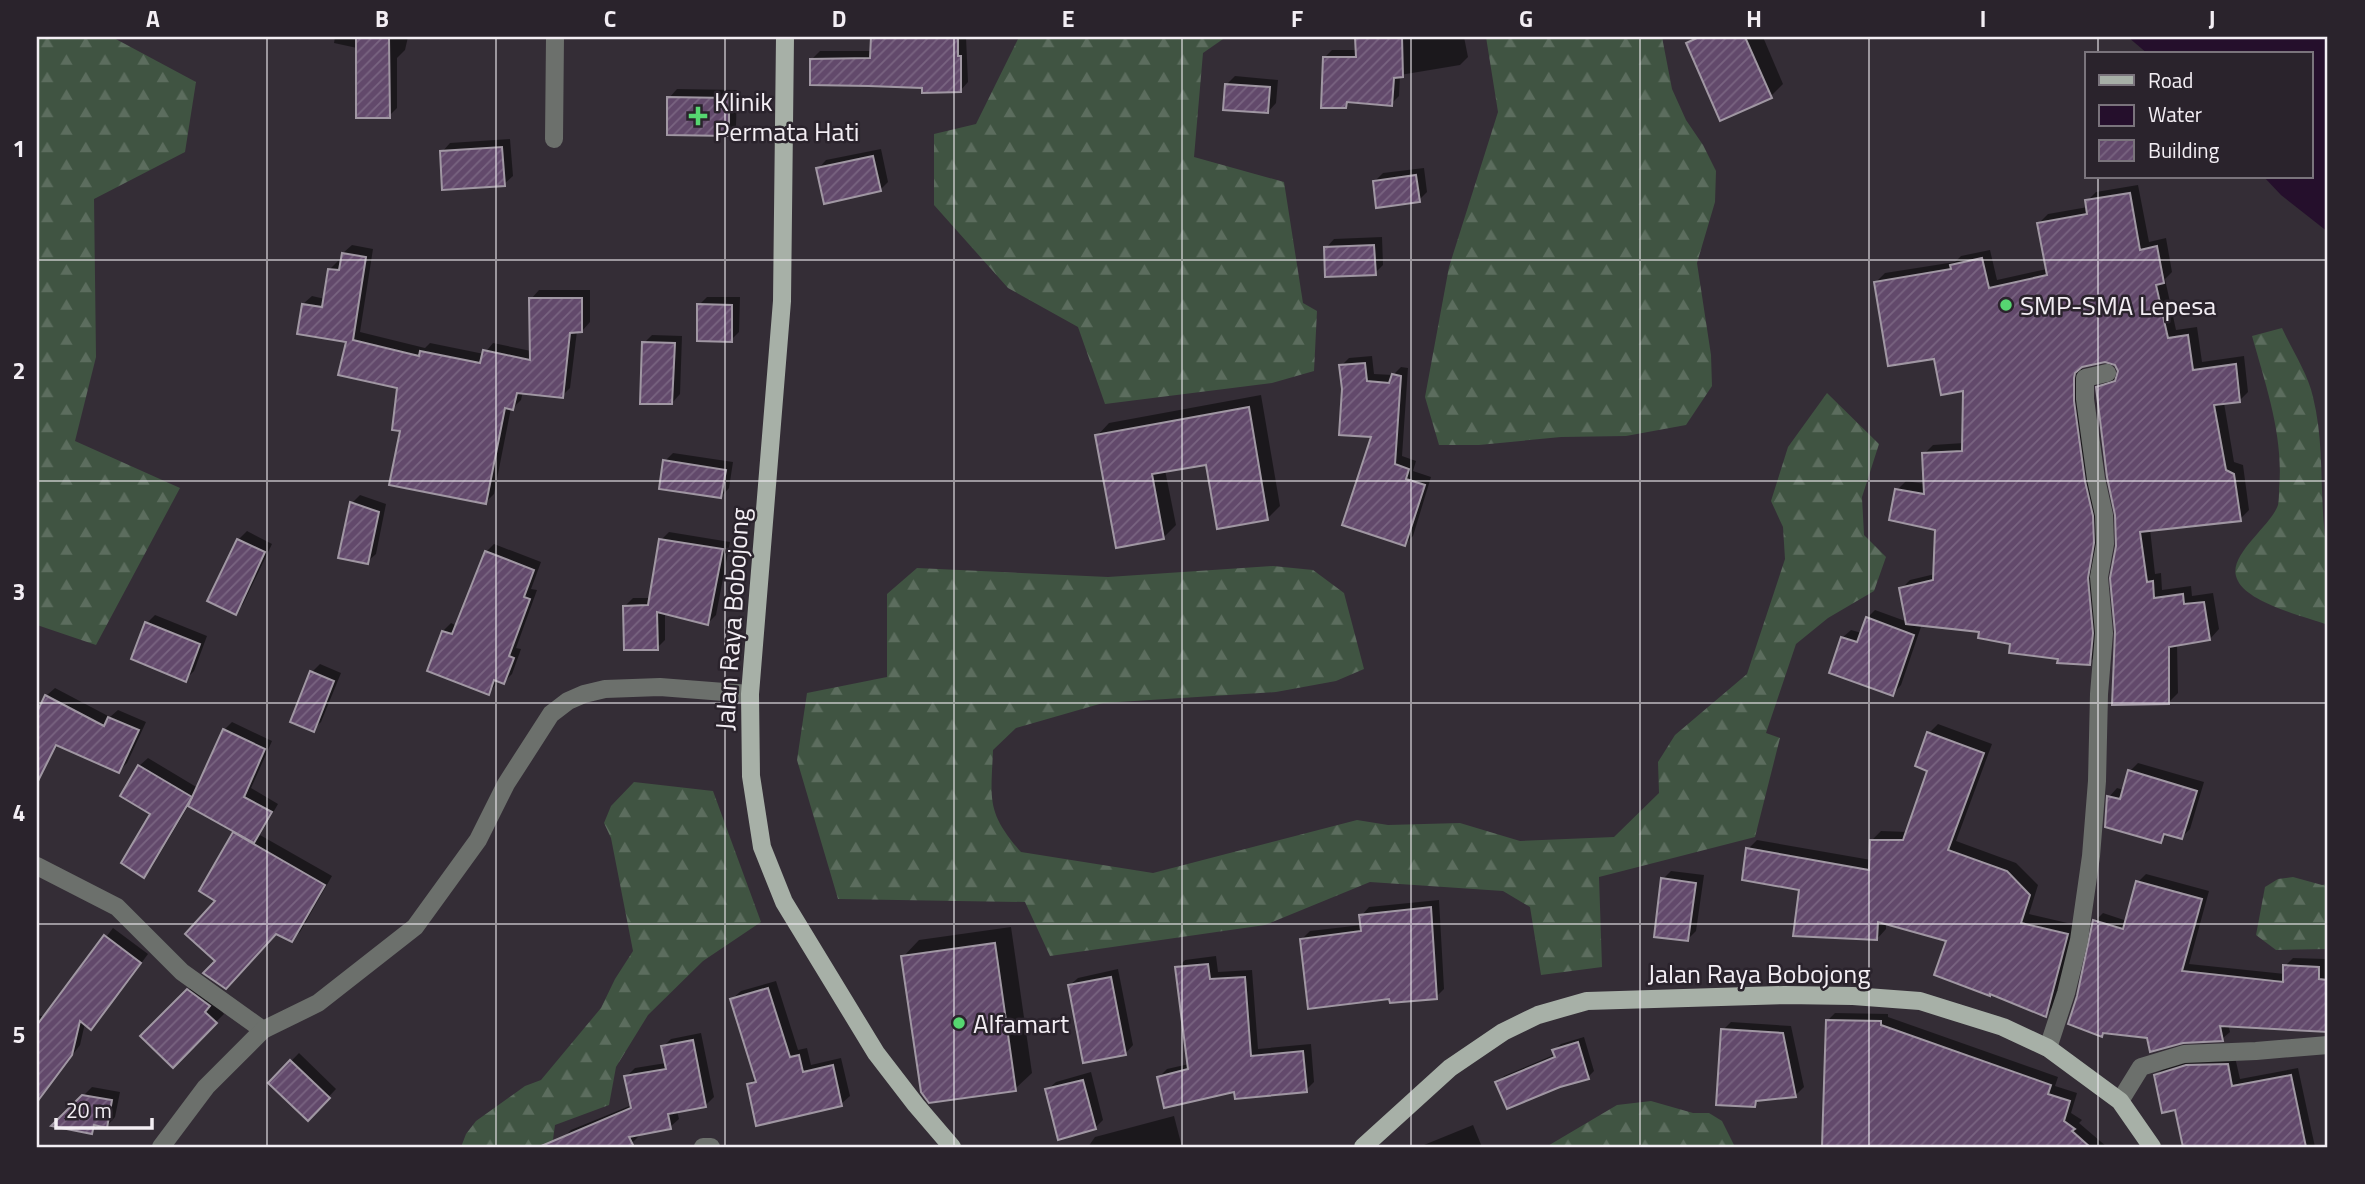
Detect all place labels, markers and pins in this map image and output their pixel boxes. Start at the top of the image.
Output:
place label: Klinik Permata Hati [714,82,859,151]
marker: Klinik Permata Hati [688,106,708,126]
place label: SMP-SMA Lepesa [2020,286,2216,325]
marker: SMP-SMA Lepesa [1998,297,2014,313]
place label: Alfamart [973,1004,1069,1043]
marker: Alfamart [951,1015,967,1031]

